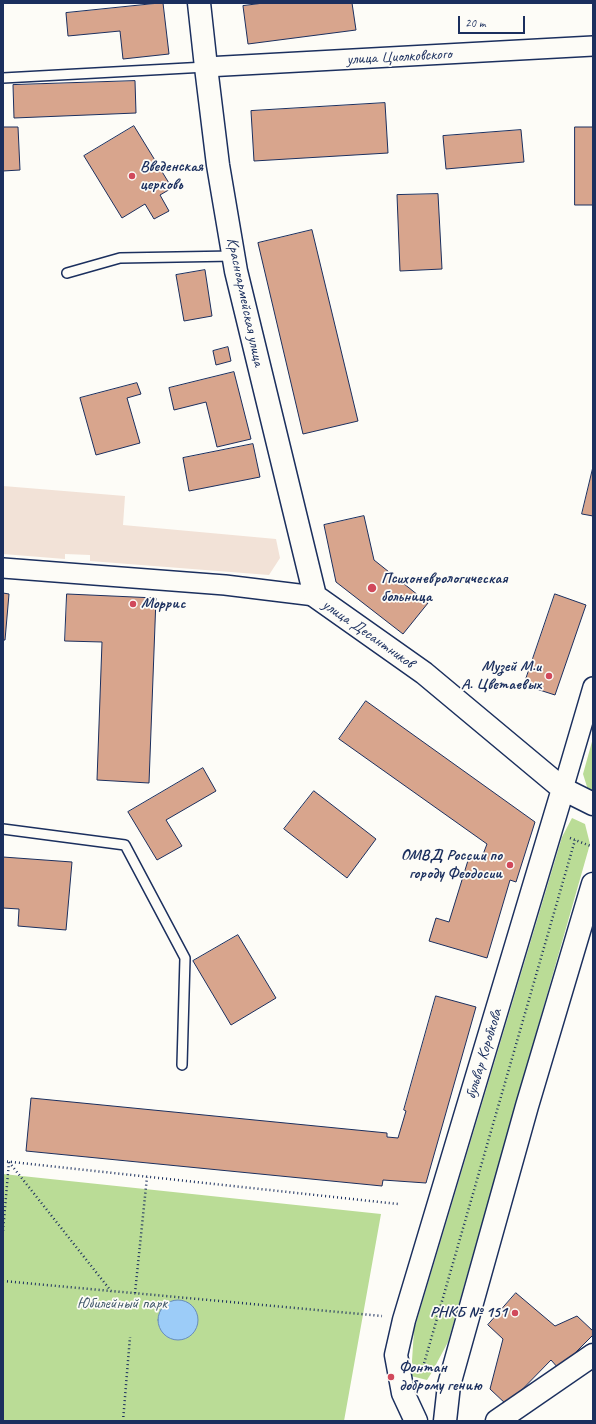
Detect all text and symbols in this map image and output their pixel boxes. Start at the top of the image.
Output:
scale bar [460,8,527,34]
text: 20 m [465,15,485,31]
street label: улица Циолковского [346,45,452,69]
place label: Введенская церковь [140,157,203,195]
marker: Введенская церковь [127,171,137,181]
street label: Красноармейская улица [222,236,268,368]
place label: Психоневрологическая больница [381,569,508,607]
marker: Психоневрологическая больница [366,582,378,594]
place label: Моррис [141,594,186,614]
street label: улица Десантников [318,595,418,673]
marker: Моррис [128,599,138,609]
place label: Музей М.и А. Цветаевых [461,657,541,695]
marker: Музей М.и А. Цветаевых [544,671,554,681]
place label: ОМВД России по городу Феодосии [401,846,502,884]
marker: ОМВД России по городу Феодосии [505,860,515,870]
street label: бульвар Коробкова [461,1007,507,1101]
park label: Юбилейный парк [77,1294,167,1314]
place label: РНКБ № 151 [430,1303,507,1323]
marker: РНКБ № 151 [510,1308,520,1318]
place label: Фонтан доброму гению [399,1358,482,1396]
marker: Фонтан доброму гению [386,1372,396,1382]

